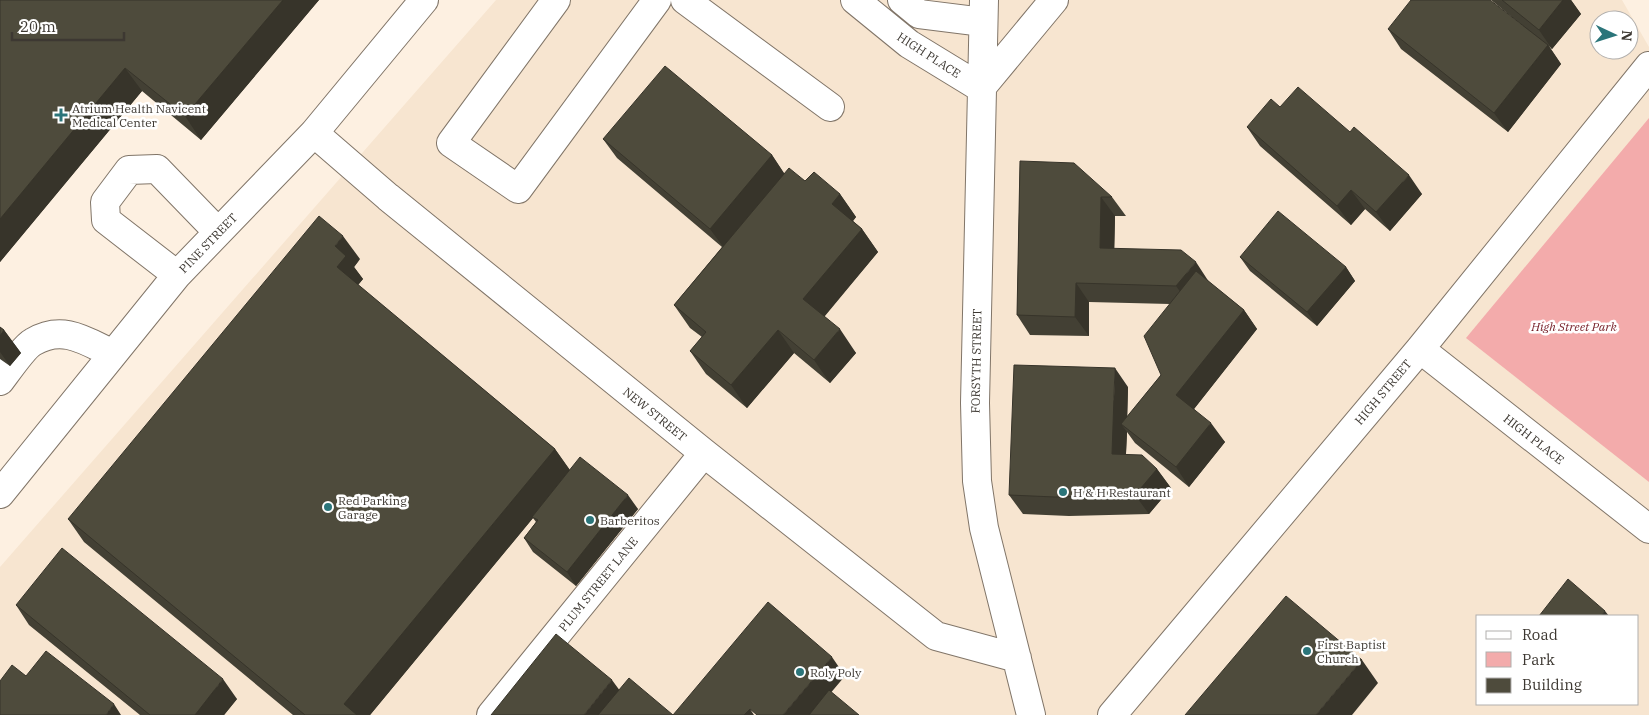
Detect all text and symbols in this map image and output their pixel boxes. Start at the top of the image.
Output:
scale bar [12,10,125,42]
north arrow [1589,10,1639,60]
text: 20 m [20,17,56,36]
street label: HIGH PLACE [894,29,964,81]
text: N [1618,30,1636,42]
place label: Atrium Health Navicent Medical Center [72,101,206,130]
marker: Atrium Health Navicent Medical Center [54,108,68,122]
street label: PINE STREET [176,210,240,276]
street label: FORSYTH STREET [968,308,984,413]
park label: High Street Park [1530,319,1617,334]
street label: HIGH STREET [1351,356,1415,428]
street label: NEW STREET [620,384,690,444]
street label: HIGH PLACE [1501,411,1567,467]
place label: H & H Restaurant [1073,485,1171,500]
marker: H & H Restaurant [1057,486,1069,498]
place label: Red Parking Garage [338,493,407,522]
marker: Red Parking Garage [322,501,334,513]
place label: Barberitos [600,513,660,528]
marker: Barberitos [584,514,596,526]
street label: PLUM STREET LANE [555,534,641,634]
legend [1476,615,1639,705]
text: Road [1522,625,1558,644]
place label: First Baptist Church [1317,637,1386,666]
marker: First Baptist Church [1301,645,1313,657]
text: Park [1522,650,1555,669]
place label: Roly Poly [810,665,862,680]
marker: Roly Poly [794,666,806,678]
text: Building [1522,675,1582,694]

